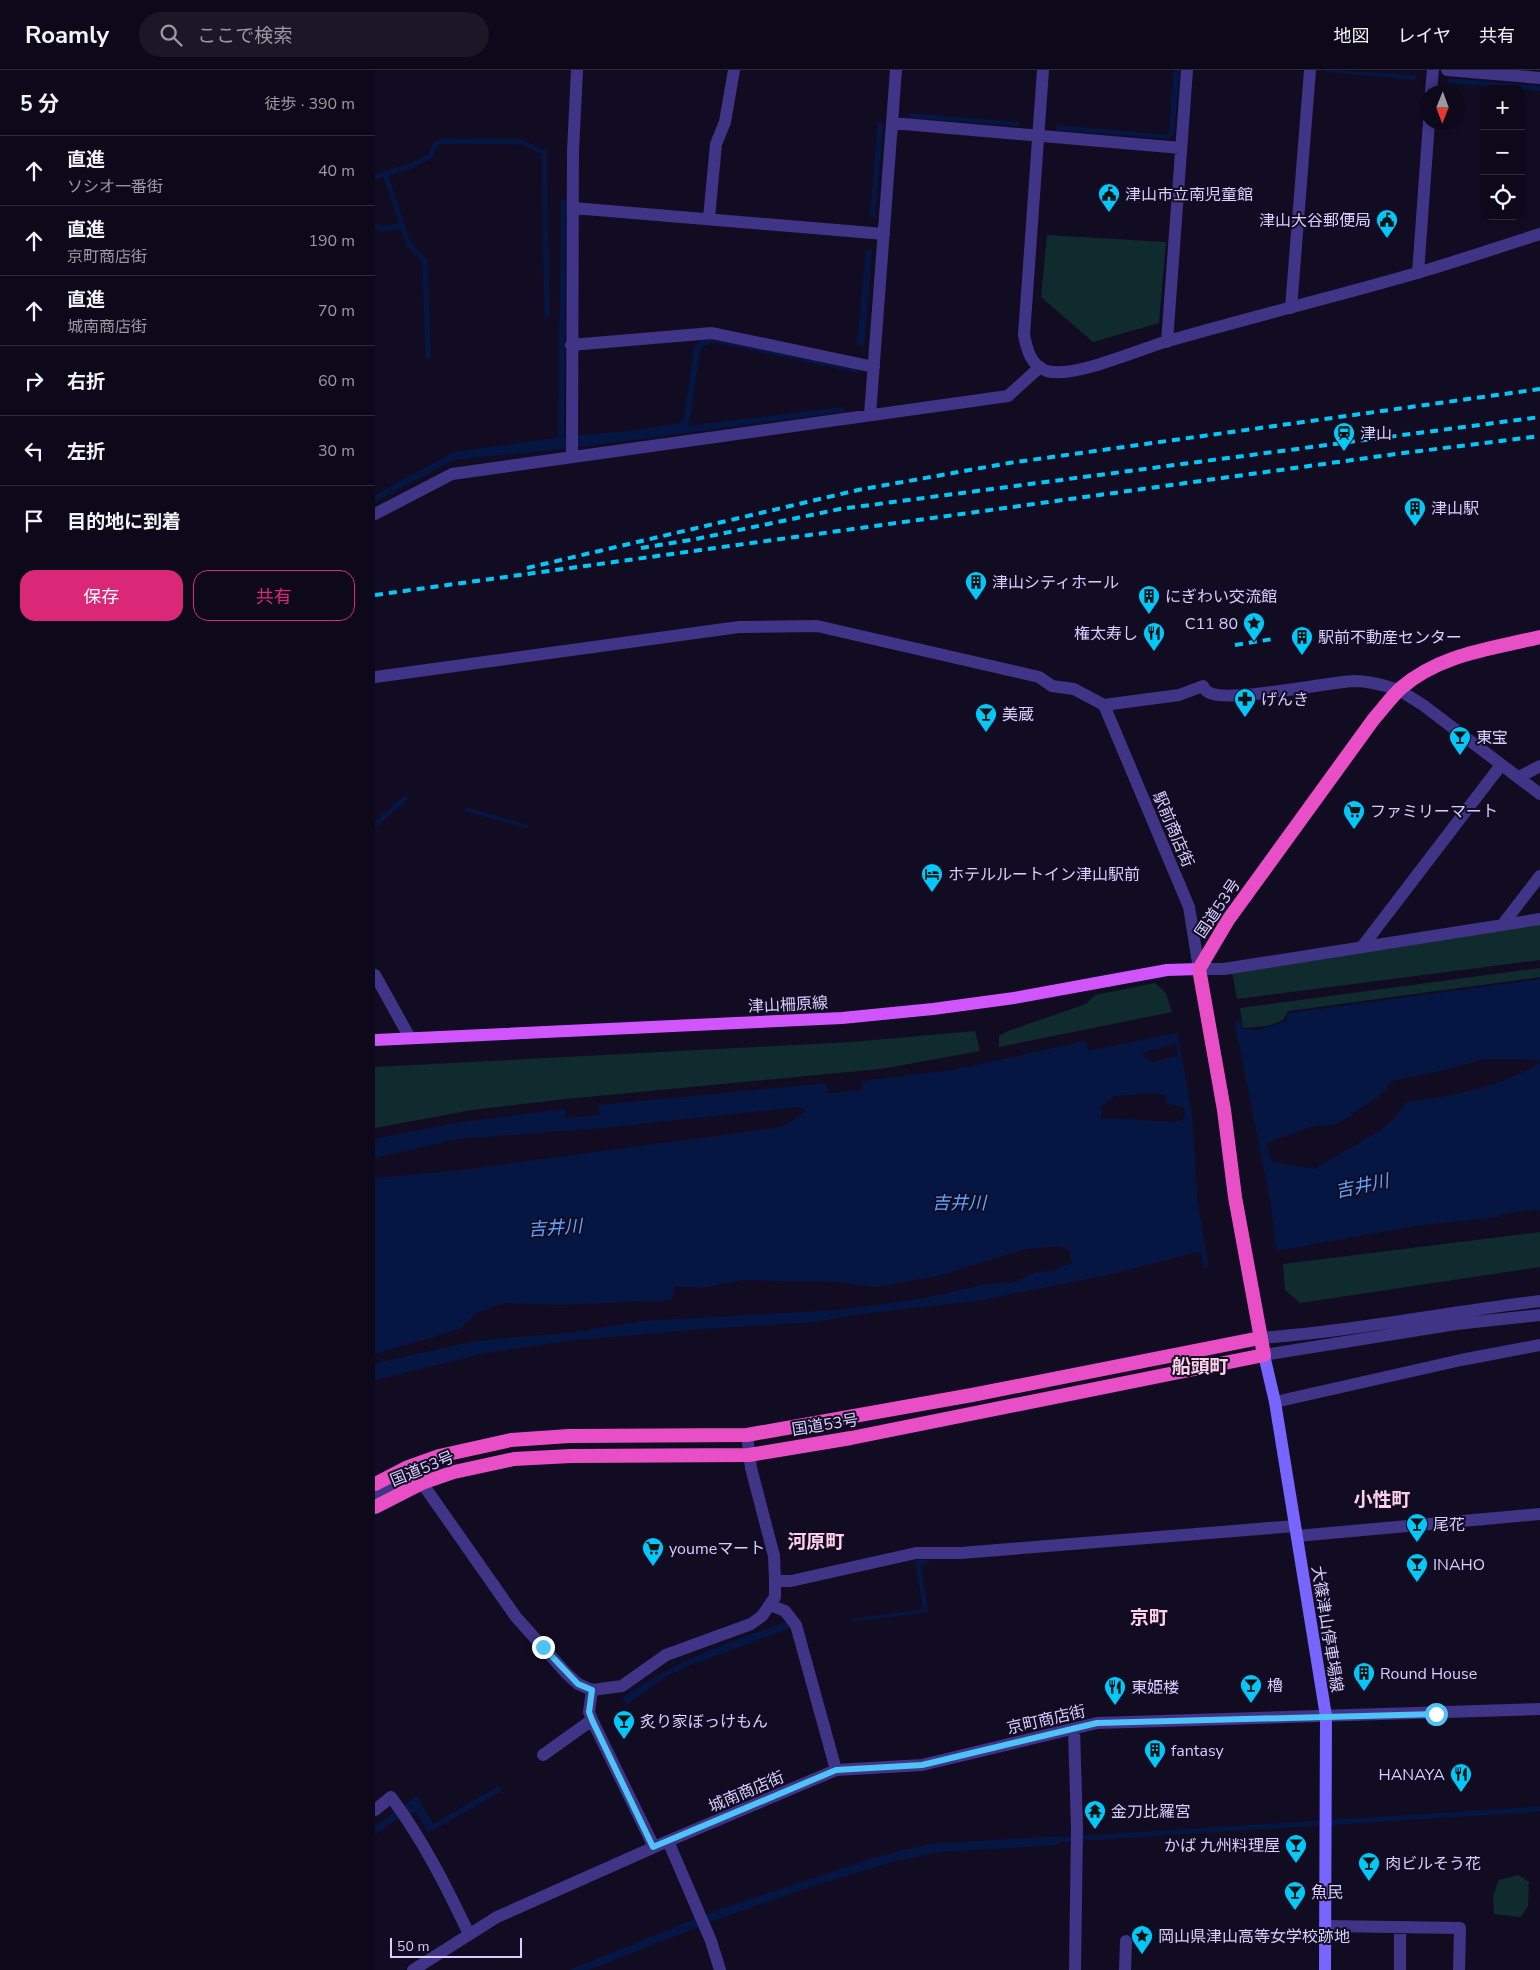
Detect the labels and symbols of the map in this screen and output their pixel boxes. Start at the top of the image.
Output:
north arrow [1420,85,1465,130]
public building icon: 津山市立南児童館 [1097,182,1121,213]
place label: 津山市立南児童館 [1125,184,1253,206]
public building icon: 津山大谷郵便局 [1375,208,1399,239]
place label: 津山大谷郵便局 [1259,210,1371,232]
station icon: 津山 [1332,421,1356,452]
place label: 津山 [1360,423,1392,445]
building icon: 津山駅 [1403,496,1427,527]
place label: 津山駅 [1431,498,1479,520]
building icon: 津山シティホール [964,570,988,601]
place label: 津山シティホール [992,572,1119,594]
building icon: にぎわい交流館 [1137,584,1161,615]
place label: にぎわい交流館 [1165,586,1277,608]
place icon: C11 80 [1242,611,1266,642]
place label: C11 80 [1185,613,1238,635]
restaurant icon: 権太寿し [1142,621,1166,652]
place label: 権太寿し [1074,623,1138,645]
building icon: 駅前不動産センター [1290,625,1314,656]
place label: 駅前不動産センター [1318,627,1462,649]
pharmacy icon: げんき [1233,687,1257,718]
place label: げんき [1261,689,1309,711]
bar icon: 美蔵 [974,702,998,733]
place label: 美蔵 [1002,704,1034,726]
bar icon: 東宝 [1448,725,1472,756]
place label: 東宝 [1476,727,1508,749]
street label: 駅前商店街 [1147,788,1199,871]
supermarket icon: ファミリーマート [1342,799,1366,830]
place label: ファミリーマート [1370,801,1498,823]
hotel icon: ホテルルートイン津山駅前 [920,862,944,893]
place label: ホテルルートイン津山駅前 [948,864,1140,886]
street label: 国道53号 [1190,875,1246,943]
street label: 津山柵原線 [748,992,829,1018]
water label: 吉井川 [1333,1168,1393,1203]
water label: 吉井川 [932,1191,988,1215]
water label: 吉井川 [527,1214,585,1242]
district label: 船頭町 [1171,1354,1229,1380]
street label: 国道53号 [790,1409,860,1441]
street label: 国道53号 [387,1446,458,1492]
district label: 小性町 [1353,1487,1411,1513]
bar icon: 尾花 [1405,1512,1429,1543]
place label: 尾花 [1433,1514,1465,1536]
district label: 河原町 [787,1529,845,1555]
supermarket icon: youmeマート [641,1536,665,1567]
place label: youmeマート [669,1538,765,1560]
bar icon: INAHO [1405,1552,1429,1583]
place label: INAHO [1433,1554,1485,1576]
street label: 大篠津山停車場線 [1306,1564,1348,1694]
district label: 京町 [1130,1605,1168,1631]
route end [532,1636,555,1659]
building icon: Round House [1352,1661,1376,1692]
place label: Round House [1380,1663,1477,1685]
bar icon: 櫓 [1239,1673,1263,1704]
restaurant icon: 東姫楼 [1103,1675,1127,1706]
place label: 櫓 [1267,1675,1283,1697]
place label: 東姫楼 [1131,1677,1179,1699]
street label: 京町商店街 [1005,1700,1088,1740]
route start [1425,1703,1448,1726]
bar icon: 炙り家ぼっけもん [612,1709,636,1740]
place label: 炙り家ぼっけもん [640,1711,768,1733]
building icon: fantasy [1143,1738,1167,1769]
place label: fantasy [1171,1740,1224,1762]
restaurant icon: HANAYA [1449,1762,1473,1793]
place label: HANAYA [1379,1764,1445,1786]
street label: 城南商店街 [705,1766,788,1818]
temple icon: 金刀比羅宮 [1083,1799,1107,1830]
place label: 金刀比羅宮 [1111,1801,1191,1823]
bar icon: かば 九州料理屋 [1284,1833,1308,1864]
place label: かば 九州料理屋 [1164,1835,1280,1857]
bar icon: 肉ビルそう花 [1357,1851,1381,1882]
place label: 肉ビルそう花 [1385,1853,1481,1875]
bar icon: 魚民 [1283,1880,1307,1911]
place label: 魚民 [1311,1882,1343,1904]
place icon: 岡山県津山高等女学校跡地 [1130,1924,1154,1955]
place label: 岡山県津山高等女学校跡地 [1158,1926,1350,1948]
scale bar [390,1935,523,1958]

